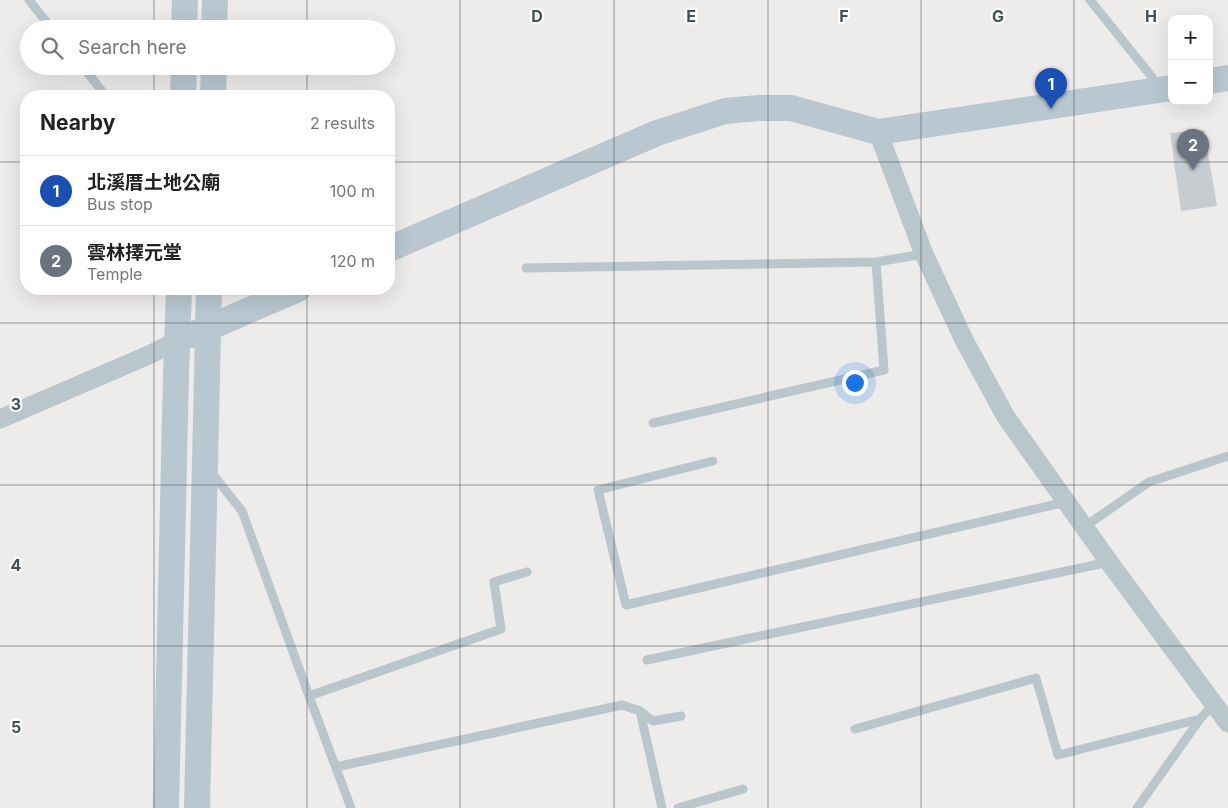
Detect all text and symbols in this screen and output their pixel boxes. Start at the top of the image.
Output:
text: D [531,6,543,26]
text: E [686,6,696,26]
text: F [839,6,849,26]
text: G [992,6,1004,26]
text: H [1145,6,1157,26]
map controls [1168,15,1213,105]
button: + [1168,15,1213,60]
search box [20,20,395,75]
icon: search [38,34,66,62]
text: Search here [78,36,187,59]
button: − [1168,60,1213,105]
pin: 1 [1035,68,1067,109]
text: Nearby [40,110,115,135]
text: 2 results [310,113,375,133]
pin: 2 [1177,129,1209,170]
text: 北溪厝土地公廟 [87,171,220,194]
text: 1 [53,181,59,201]
text: 100 m [330,181,375,201]
text: Bus stop [87,194,153,214]
text: 雲林擇元堂 [87,241,182,264]
text: 2 [51,251,61,271]
text: 120 m [330,251,375,271]
text: Temple [87,264,142,284]
your location [842,370,868,396]
text: 3 [11,394,21,414]
text: 4 [11,555,22,575]
text: 5 [11,717,21,737]

